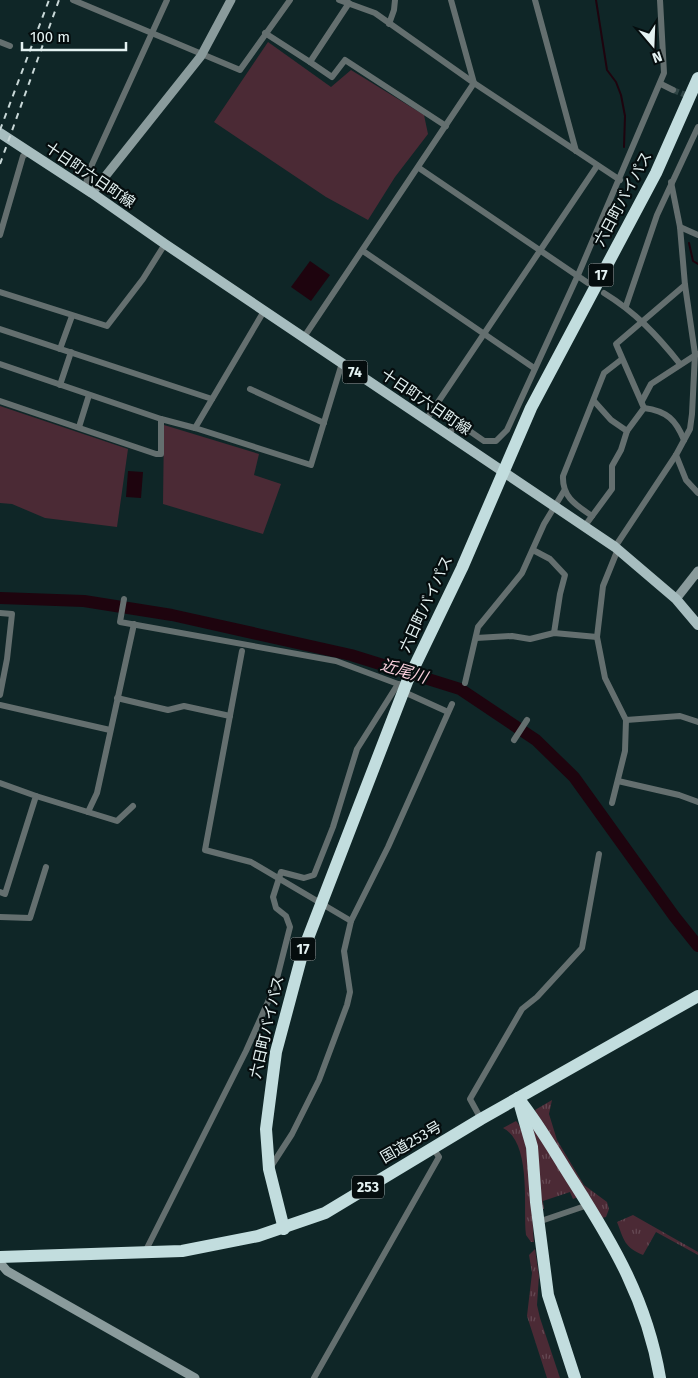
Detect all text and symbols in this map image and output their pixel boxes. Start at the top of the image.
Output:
scale bar [22,20,126,52]
north arrow [628,20,678,70]
text: 100 m [30,28,70,46]
text: N [650,47,664,66]
street label: 十日町六日町線 [41,138,139,212]
street label: 六日町バイパス [590,149,656,249]
road number: 17 [588,264,614,286]
road number: 74 [342,361,368,384]
street label: 十日町六日町線 [377,365,475,439]
street label: 六日町バイパス [396,553,456,655]
water label: 近尾川 [378,655,432,688]
road number: 17 [290,938,316,961]
street label: 六日町バイパス [246,974,288,1080]
street label: 国道253号 [377,1117,445,1167]
road number: 253 [352,1176,384,1198]

